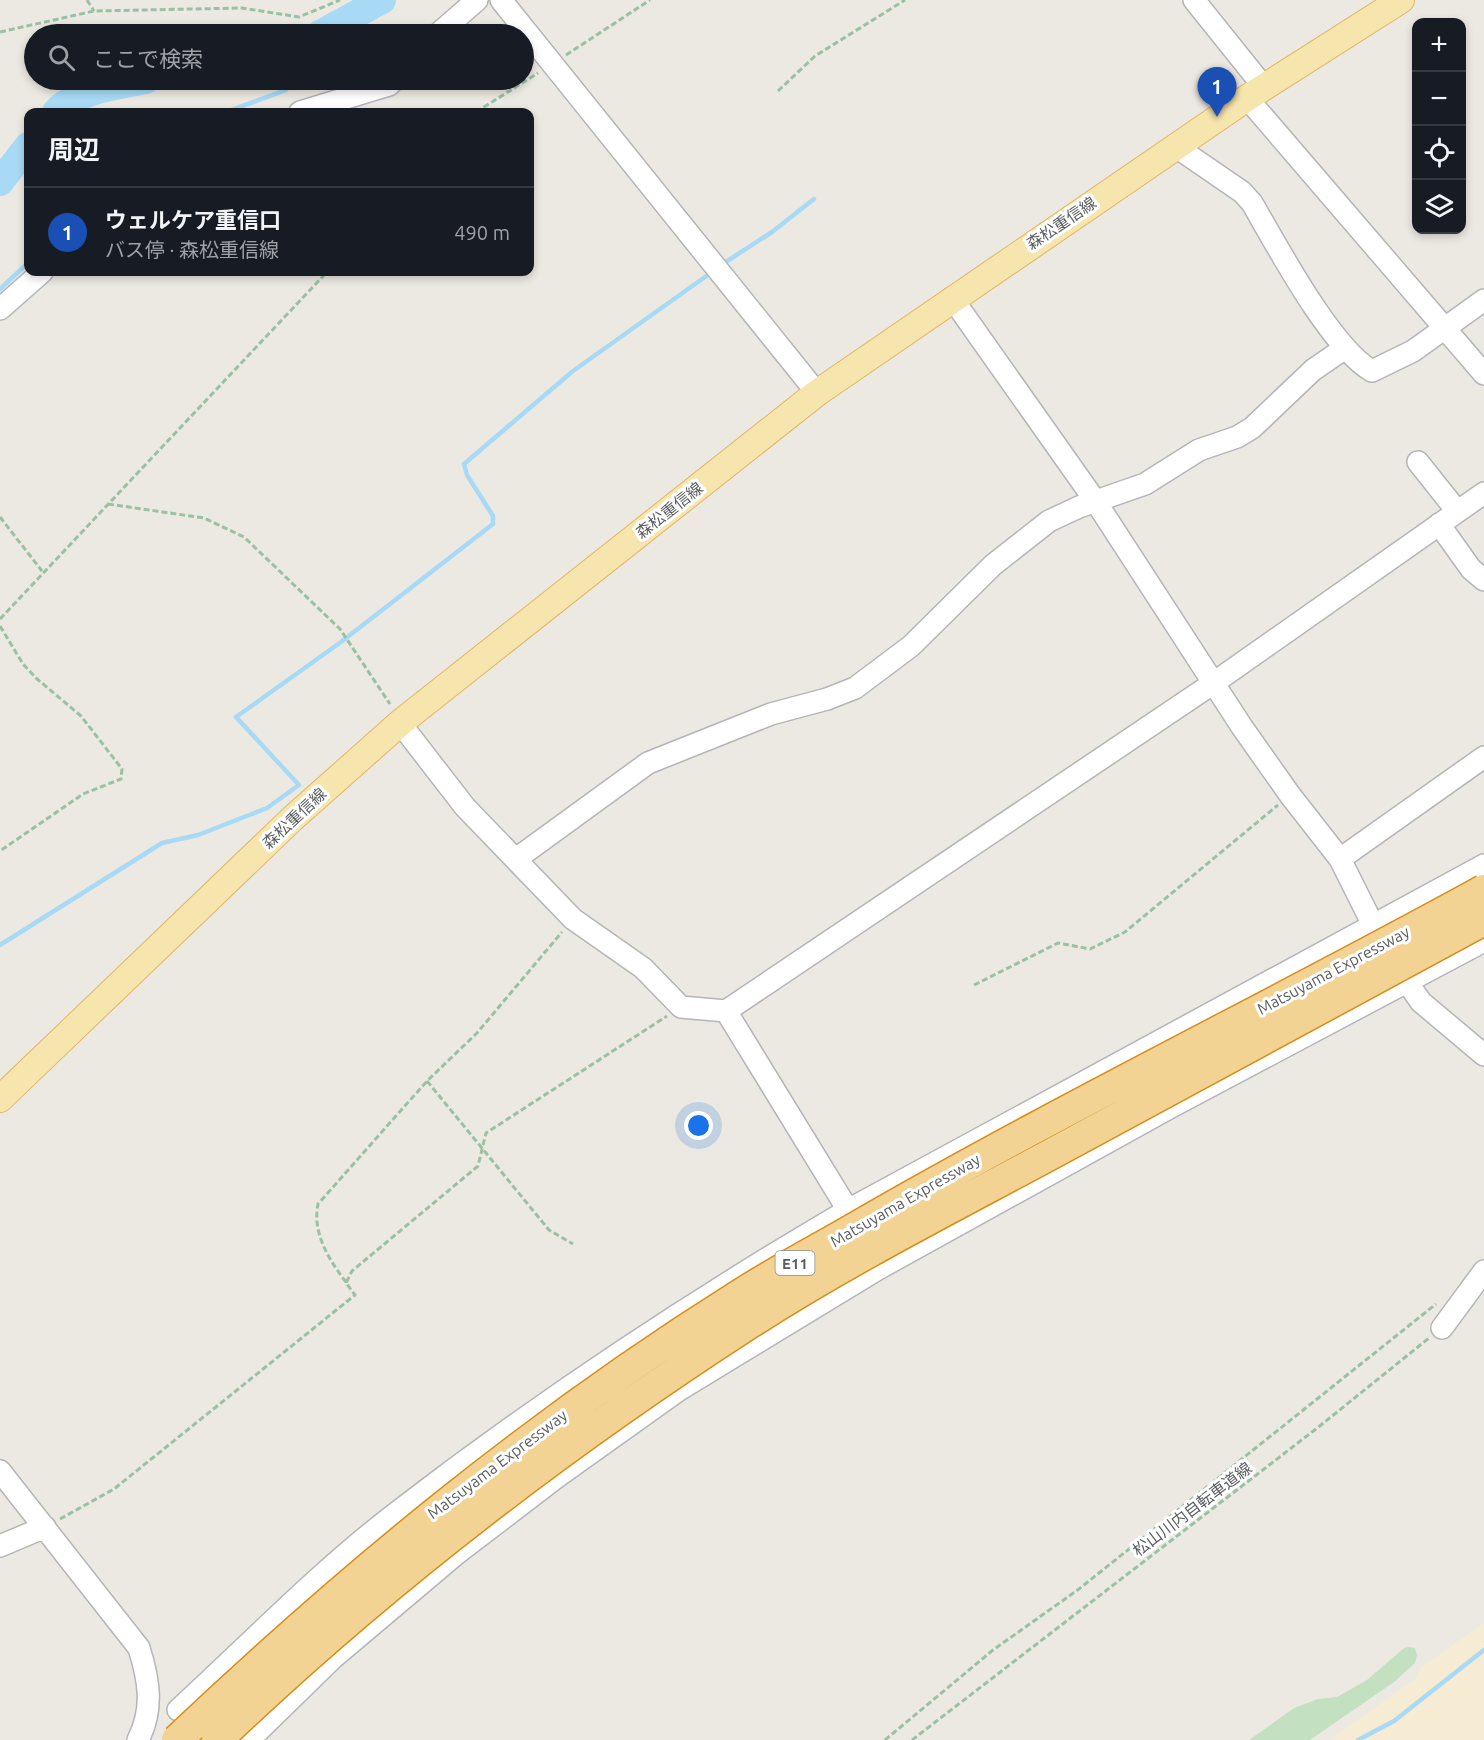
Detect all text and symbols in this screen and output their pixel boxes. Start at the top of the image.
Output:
map controls [1412,18,1466,234]
button: + [1412,18,1466,72]
search box [24,24,534,90]
icon: search [45,41,78,74]
text: ここで検索 [93,46,203,71]
pin: 1 [1198,68,1236,117]
button: − [1412,72,1466,126]
button: locate [1412,126,1466,180]
text: 周辺 [48,135,100,164]
button: layers [1412,180,1466,234]
street label: 森松重信線 [1023,193,1099,253]
text: ウェルケア重信口 [105,207,281,232]
text: 1 [62,221,73,244]
text: 490 m [454,221,510,244]
text: バス停 · 森松重信線 [105,238,279,261]
street label: 森松重信線 [632,478,706,542]
street label: 森松重信線 [259,784,329,852]
street label: Matsuyama Expressway [1254,922,1412,1018]
your location [684,1111,713,1140]
street label: Matsuyama Expressway [827,1150,983,1250]
road number: E11 [776,1251,814,1275]
street label: Matsuyama Expressway [424,1406,570,1522]
street label: 松山川内自転車道線 [1129,1458,1255,1560]

